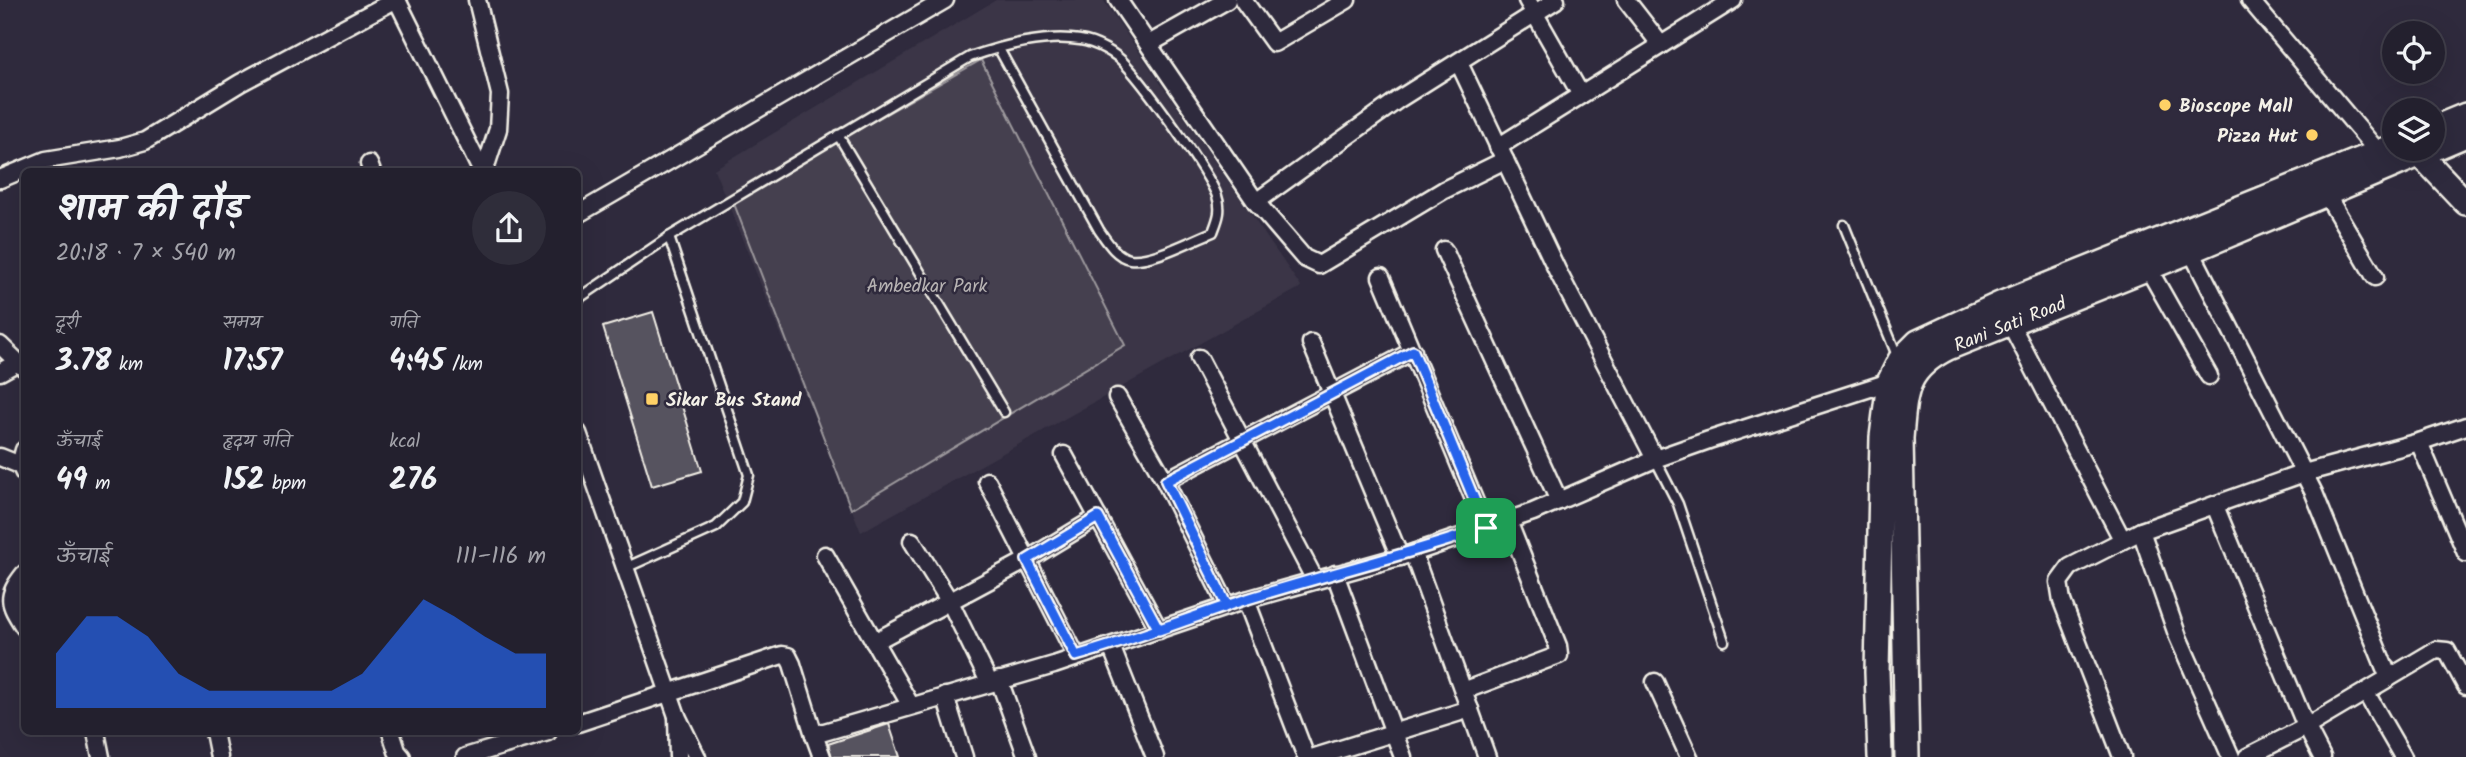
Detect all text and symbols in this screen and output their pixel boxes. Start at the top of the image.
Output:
map controls [2382,21,2445,161]
button: locate [2382,21,2445,84]
place label: Bioscope Mall [2179,92,2293,122]
marker: Bioscope Mall [2157,97,2173,113]
button: layers [2382,98,2445,161]
place label: Pizza Hut [2217,122,2298,152]
marker: Pizza Hut [2304,127,2320,143]
text: शाम की दौड़ [56,180,244,240]
button: share [472,191,546,265]
text: 20:18 · 7 × 540 m [56,236,236,272]
park label: Ambedkar Park [867,272,988,302]
street label: Rani Sati Road [1949,289,2072,361]
text: दूरी [56,308,79,338]
text: समय [223,308,261,338]
text: गति [389,308,418,338]
text: 3.78 [56,338,111,386]
text: 17:57 [223,338,283,386]
text: 4:45 [389,338,445,386]
text: km [111,350,143,380]
text: /km [445,350,483,380]
place label: Sikar Bus Stand [666,386,802,416]
marker: Sikar Bus Stand [644,391,660,407]
text: ऊँचाई [56,427,101,457]
text: हृदय गति [223,427,291,457]
text: kcal [389,427,420,457]
text: 49 [56,457,88,505]
text: 152 [223,457,264,505]
text: 276 [389,457,437,505]
text: m [88,469,110,499]
text: bpm [264,469,306,499]
pin [1456,498,1516,558]
icon: arrive [1467,509,1505,547]
text: ऊँचाई [56,539,111,575]
text: 111–116 m [456,539,546,575]

